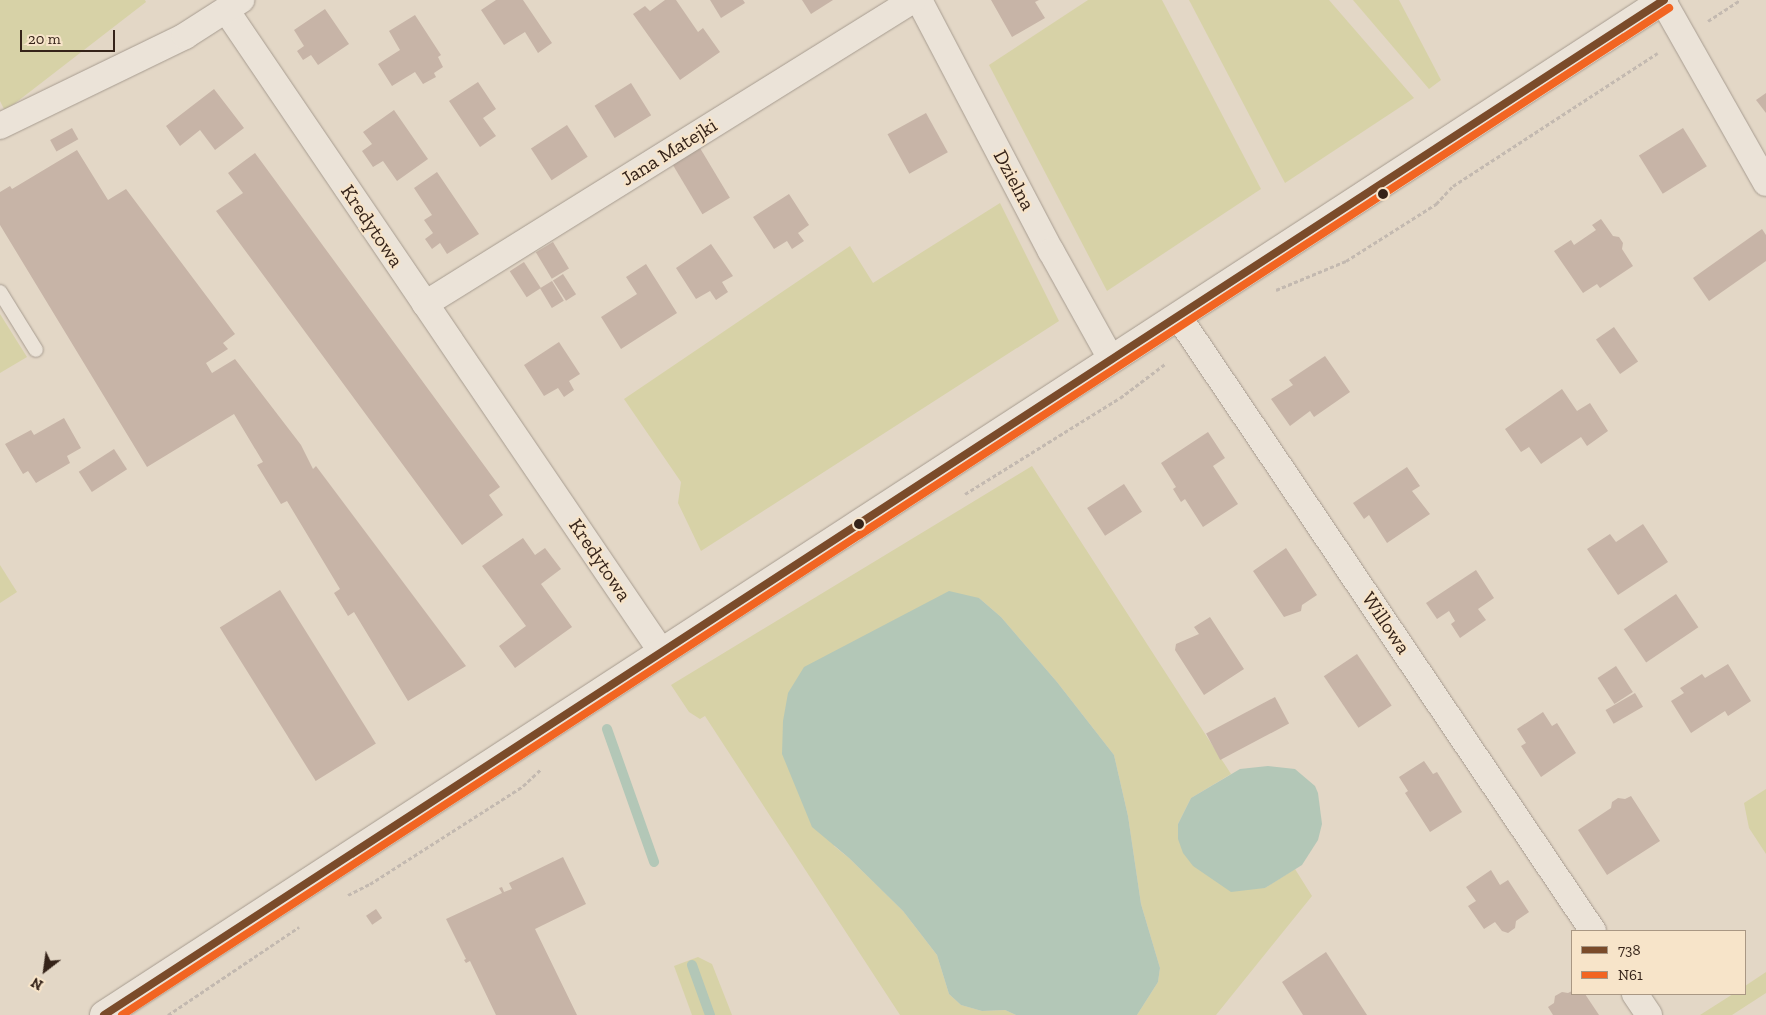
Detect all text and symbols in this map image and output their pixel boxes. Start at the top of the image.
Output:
scale bar [22,20,118,52]
text: 20 m [28,30,61,48]
street label: Jana Matejki [616,113,722,191]
street label: Dzielna [988,146,1040,214]
street label: Kredytowa [336,180,408,272]
unlabelled marker [1378,189,1388,199]
street label: Kredytowa [564,514,636,606]
unlabelled marker [854,519,864,529]
street label: Willowa [1357,587,1415,659]
legend [1571,930,1746,995]
text: 738 [1618,941,1640,959]
north arrow [20,945,70,995]
text: N61 [1618,966,1643,984]
text: N [28,973,46,993]

